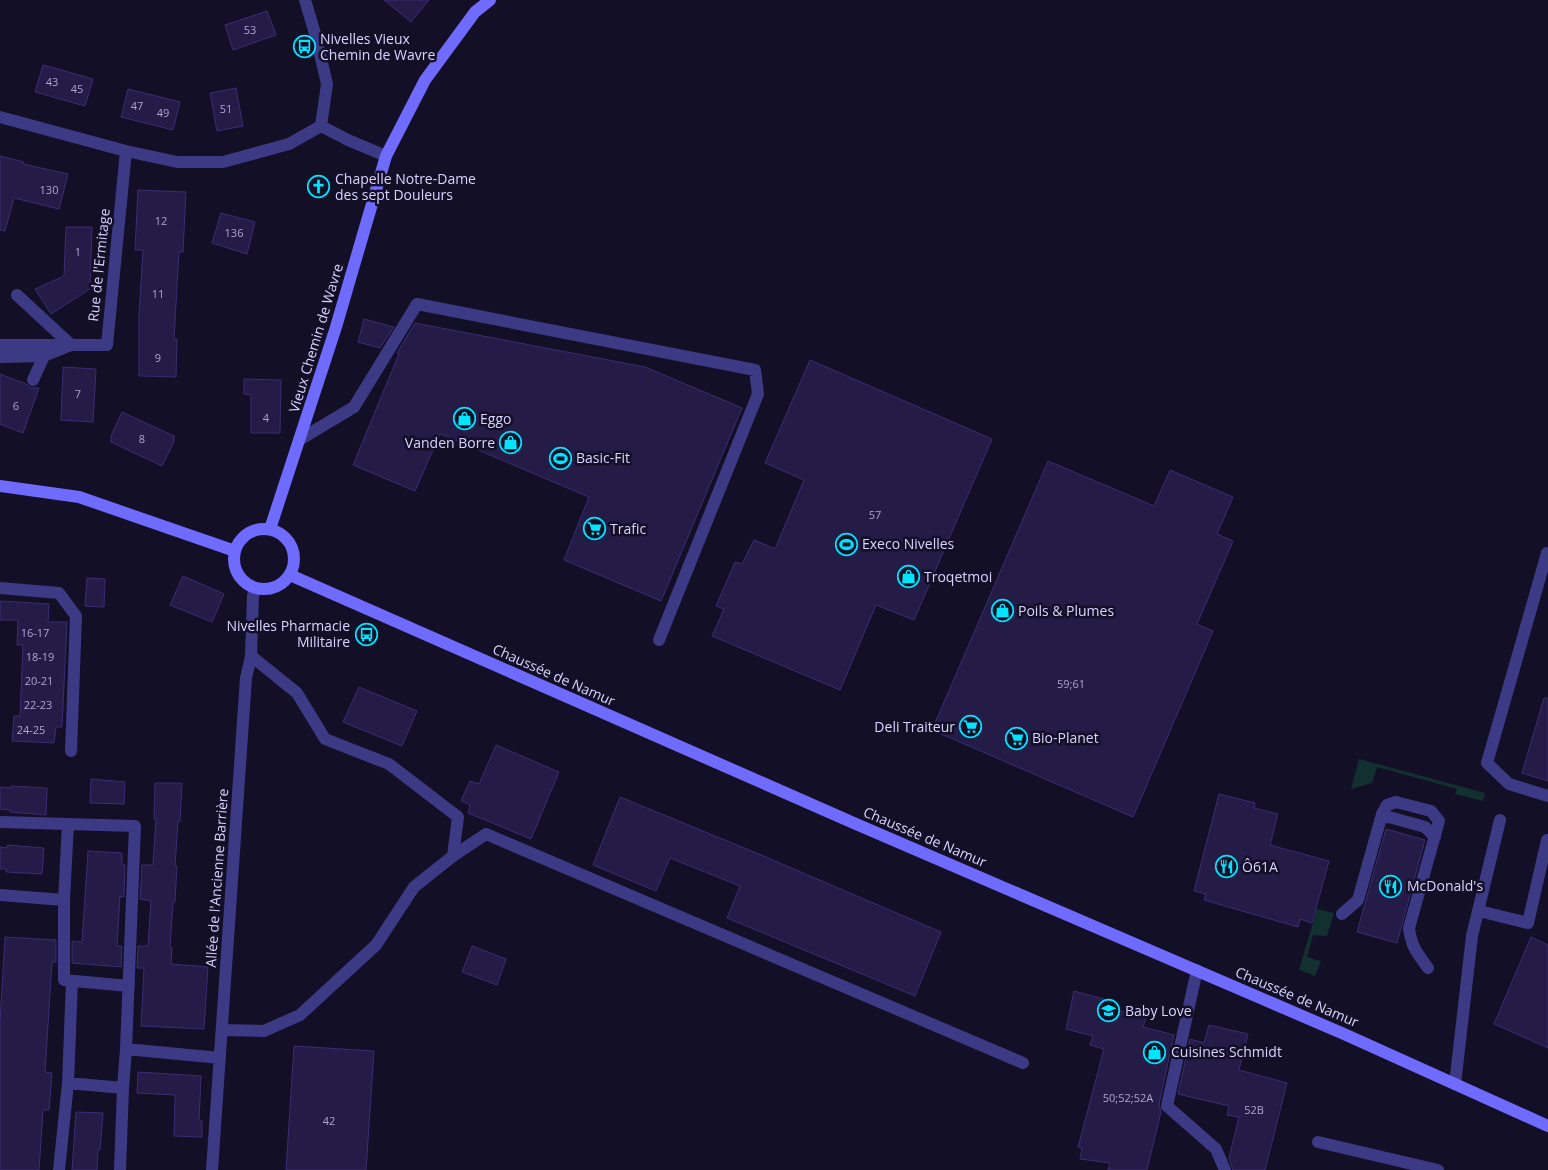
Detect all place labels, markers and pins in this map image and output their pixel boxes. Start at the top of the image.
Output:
place label: Nivelles Vieux Chemin de Wavre [320,29,435,64]
bus stop icon: Nivelles Vieux Chemin de Wavre [292,35,316,59]
place label: Chapelle Notre-Dame des sept Douleurs [335,169,476,204]
church icon: Chapelle Notre-Dame des sept Douleurs [307,175,331,199]
shop icon: Eggo [452,407,476,431]
place label: Eggo [480,409,511,428]
shop icon: Vanden Borre [499,431,523,455]
place label: Vanden Borre [405,433,495,452]
sports icon: Basic-Fit [548,446,572,470]
place label: Basic-Fit [576,448,630,467]
supermarket icon: Trafic [582,517,606,541]
place label: Trafic [610,519,646,538]
sports icon: Execo Nivelles [834,532,858,556]
place label: Execo Nivelles [862,534,955,553]
shop icon: Troqetmoi [896,565,920,589]
place label: Troqetmoi [924,567,992,586]
shop icon: Poils & Plumes [990,599,1014,623]
place label: Poils & Plumes [1018,601,1114,620]
place label: Nivelles Pharmacie Militaire [226,616,350,651]
bus stop icon: Nivelles Pharmacie Militaire [354,622,378,646]
supermarket icon: Deli Traiteur [959,715,983,739]
place label: Deli Traiteur [874,717,955,736]
supermarket icon: Bio-Planet [1004,726,1028,750]
place label: Bio-Planet [1032,728,1099,747]
restaurant icon: Ô61A [1214,855,1238,879]
place label: Ô61A [1242,857,1278,876]
restaurant icon: McDonald's [1379,874,1403,898]
place label: McDonald's [1407,876,1483,895]
school or university icon: Baby Love [1097,999,1121,1023]
place label: Baby Love [1125,1001,1192,1020]
shop icon: Cuisines Schmidt [1143,1040,1167,1064]
place label: Cuisines Schmidt [1171,1042,1282,1061]

